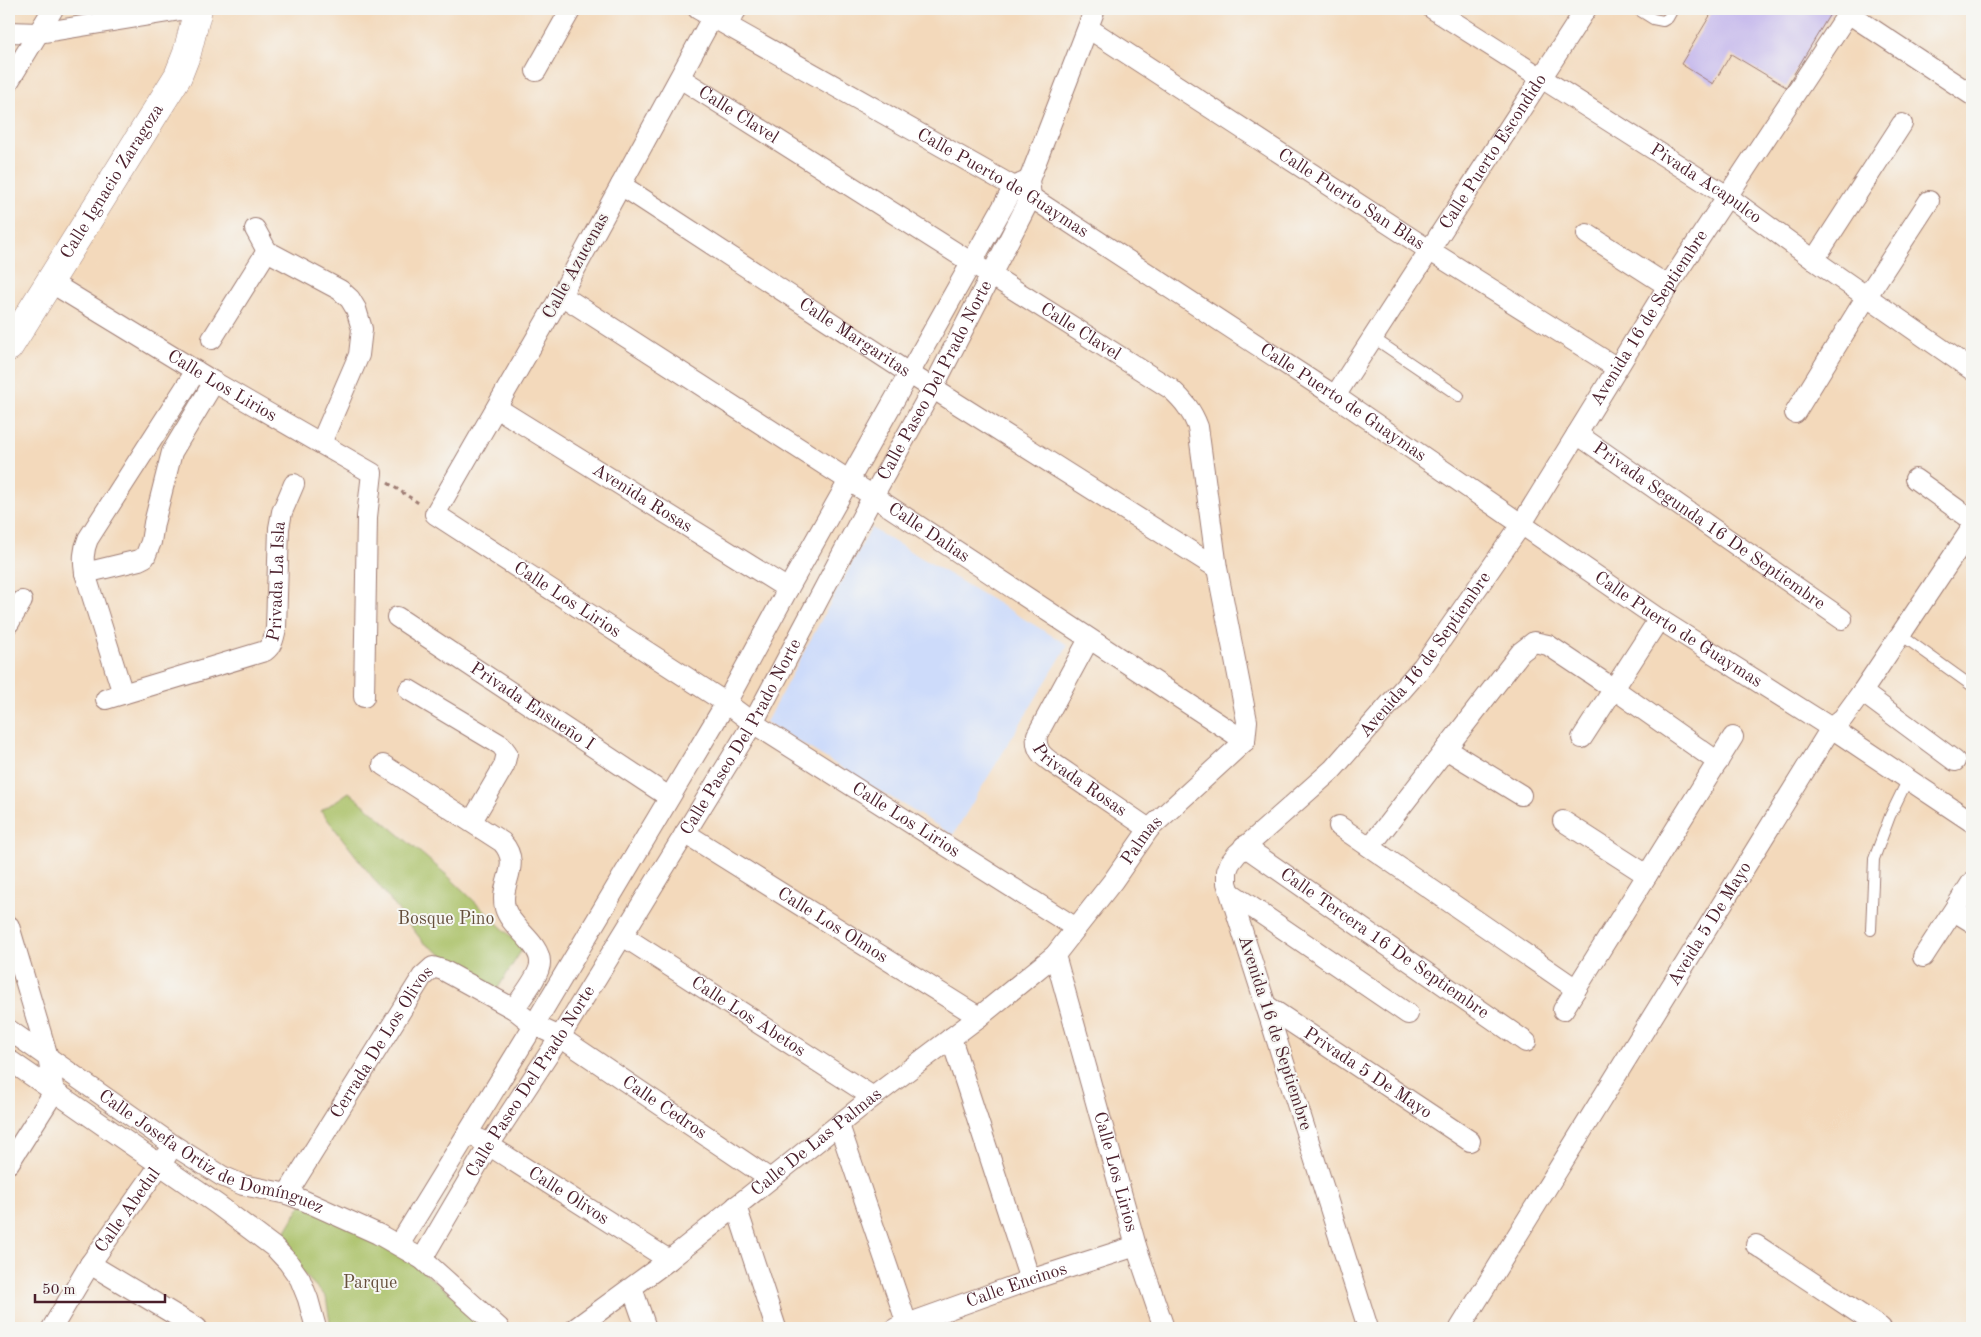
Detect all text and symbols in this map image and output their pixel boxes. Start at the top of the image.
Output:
street label: Calle Puerto Escondido [1436,71,1550,233]
street label: Calle Clavel [695,83,782,147]
street label: Calle Ignacio Zaragoza [57,101,167,262]
street label: Calle Puerto de Guaymas [914,125,1092,241]
street label: Pivada Acapulco [1647,141,1765,227]
street label: Calle Puerto San Blas [1275,145,1428,254]
street label: Calle Azucenas [540,210,613,322]
street label: Avenida 16 de Septiembre [1588,227,1711,409]
street label: Calle Paseo Del Prado Norte [875,278,996,483]
street label: Calle Margaritas [795,295,914,381]
street label: Calle Clavel [1037,300,1124,364]
street label: Calle Puerto de Guaymas [1256,340,1430,465]
street label: Calle Los Lirios [164,347,280,425]
street label: Privada Segunda 16 De Septiembre [1590,439,1828,613]
street label: Avenida Rosas [589,461,695,536]
street label: Calle Dalias [885,500,973,566]
street label: Privada La Isla [264,519,289,643]
street label: Calle Los Lirios [510,559,624,641]
street label: Calle Puerto de Guaymas [1591,568,1765,691]
street label: Avenida 16 de Septiembre [1356,569,1494,741]
street label: Calle Paseo Del Prado Norte [677,636,805,838]
street label: Privada Ensueño I [467,659,597,754]
street label: Privada Rosas [1028,741,1130,820]
street label: Calle Los Lirios [849,779,963,861]
street label: Palmas [1118,812,1166,868]
street label: Aveida 5 De Mayo [1665,859,1755,989]
street label: Calle Tercera 16 De Septiembre [1277,865,1492,1022]
street label: Calle Los Olmos [774,884,891,967]
park label: Bosque Pino [398,910,495,928]
street label: Avenida 16 de Septiembre [1235,933,1315,1133]
street label: Cerrada De Los Olivos [327,962,437,1122]
street label: Calle Los Abetos [688,973,809,1060]
street label: Calle Paseo Del Prado Norte [463,983,598,1181]
street label: Privada 5 De Mayo [1300,1024,1435,1122]
street label: Calle Cedros [619,1073,710,1142]
street label: Calle De Las Palmas [748,1085,885,1200]
street label: Calle Josefa Ortiz de Domínguez [95,1087,326,1217]
street label: Calle Los Lirios [1090,1110,1141,1234]
street label: Calle Olivos [525,1164,612,1228]
street label: Calle Abedul [92,1165,164,1256]
street label: Calle Encinos [964,1260,1069,1311]
scale bar [35,1272,165,1304]
park label: Parque [343,1274,397,1292]
text: 50 m [42,1283,76,1298]

